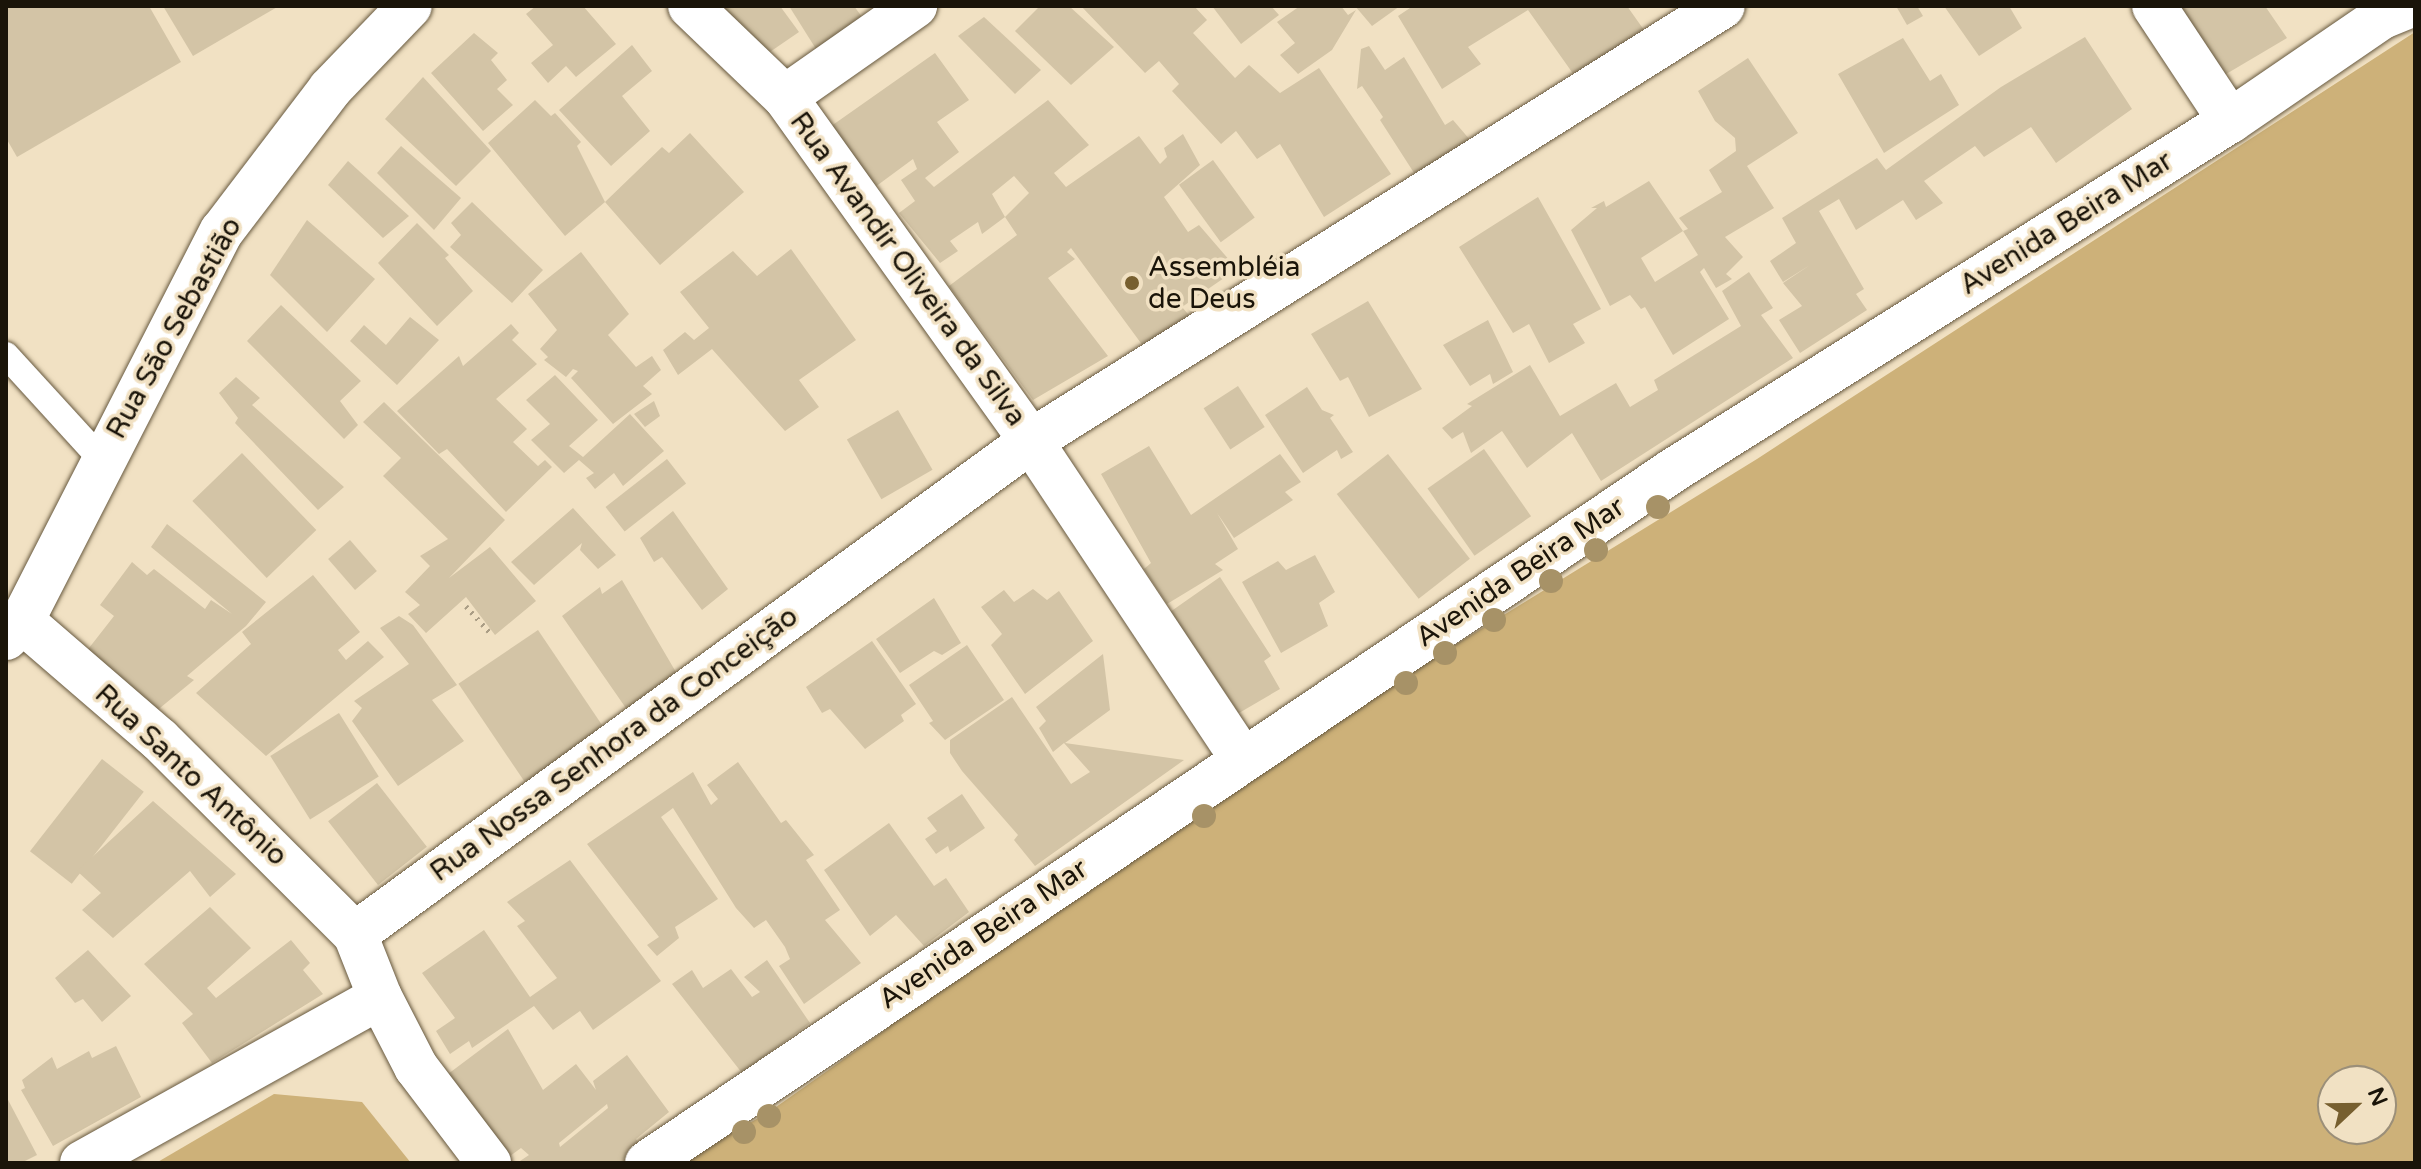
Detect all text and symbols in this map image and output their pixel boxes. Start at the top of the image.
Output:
street label: Rua Avandir Oliveira da Silva [783,106,1033,432]
street label: Avenida Beira Mar [1953,144,2179,302]
street label: Rua São Sebastião [99,212,249,444]
place label: Assembléia de Deus [1148,250,1301,316]
marker: Assembléia de Deus [1123,274,1141,292]
street label: Avenida Beira Mar [1409,490,1631,654]
street label: Rua Nossa Senhora da Conceição [424,599,804,889]
street label: Rua Santo Antônio [88,677,294,873]
street label: Avenida Beira Mar [872,852,1094,1016]
north arrow [2317,1065,2397,1145]
text: N [2362,1084,2393,1110]

